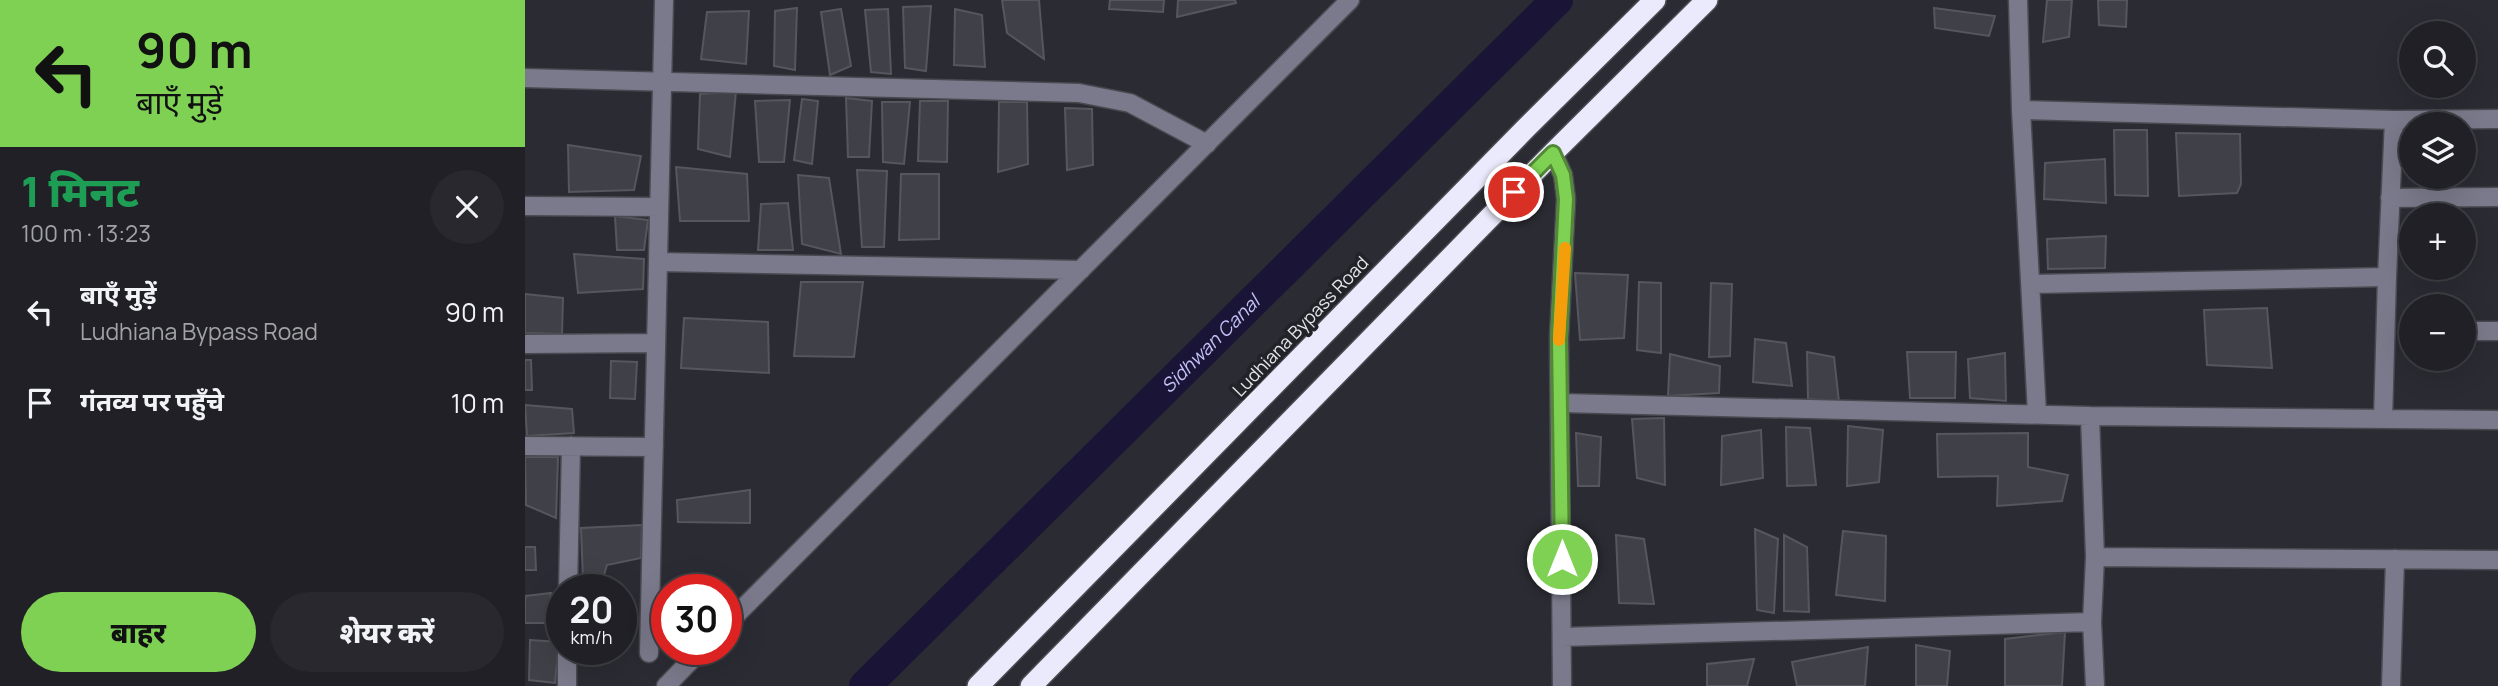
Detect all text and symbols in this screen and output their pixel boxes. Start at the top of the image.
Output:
text: 90 m [136,16,253,83]
map controls [2399,21,2476,371]
button: search [2399,21,2476,98]
icon: left [21,28,112,119]
text: बाएँ मुड़ें [136,80,223,124]
button: layers [2399,112,2476,189]
text: 1 मिनट [21,162,139,220]
pin [1484,162,1544,222]
button: close [430,170,504,244]
icon: arrive [1495,173,1533,211]
button: + [2399,203,2476,280]
text: 100 m · 13:23 [21,217,151,249]
street label: Ludhiana Bypass Road [1227,251,1373,401]
text: बाएँ मुड़ें [80,276,157,312]
water label: Sidhwan Canal [1155,287,1267,398]
icon: left [21,293,59,331]
text: 90 m [445,294,504,330]
button: − [2399,294,2476,371]
text: Ludhiana Bypass Road [80,315,318,347]
text: गंतव्य पर पहुँचे [80,383,224,419]
icon: arrive [21,384,59,422]
text: 10 m [451,385,504,421]
position arrow [1525,522,1599,596]
speed limit sign: 30 [651,574,742,665]
text: 20 [570,586,613,634]
button: बाहर [21,592,256,672]
button: शेयर करें [270,592,504,672]
text: km/h [571,625,612,649]

